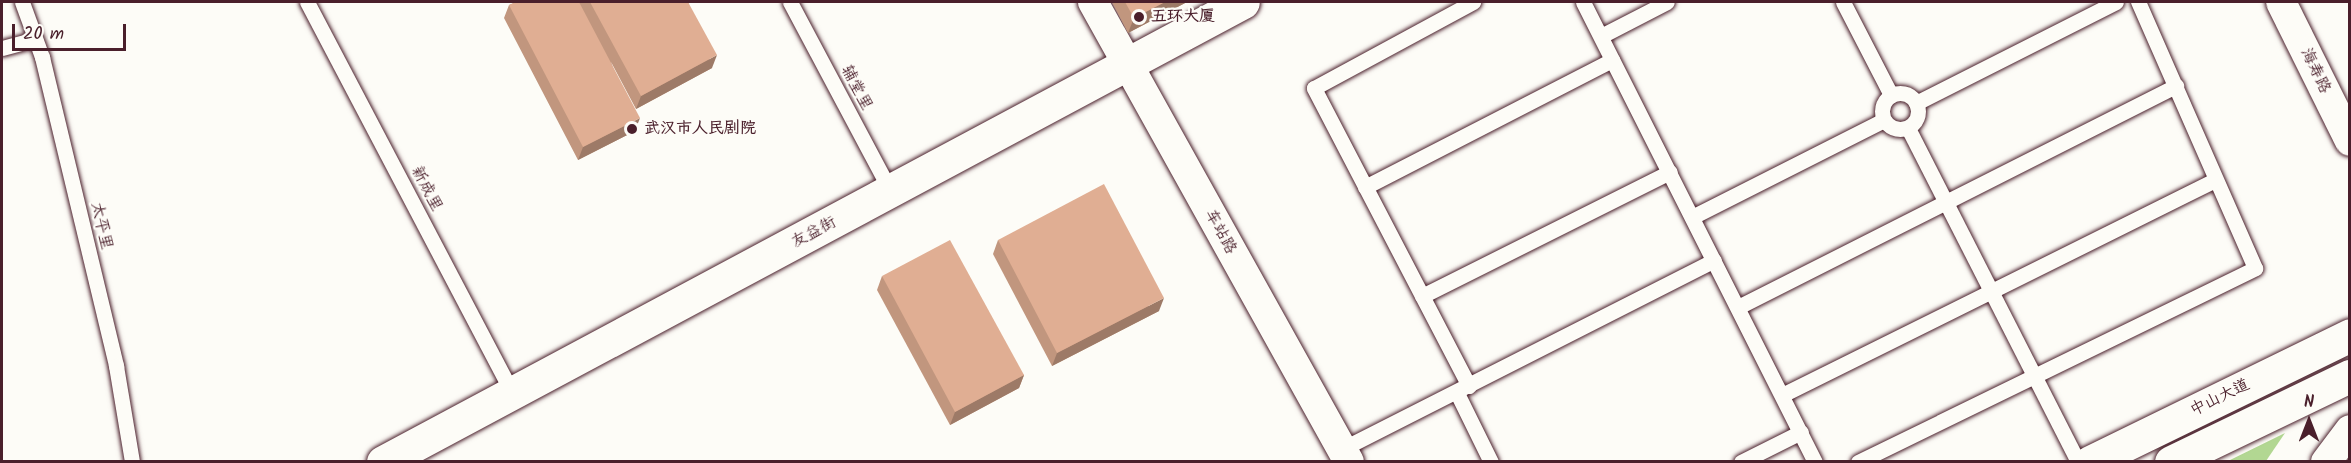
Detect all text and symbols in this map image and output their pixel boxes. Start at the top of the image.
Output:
place label: 五环大厦 [1151,7,1215,27]
marker: 五环大厦 [1132,10,1146,24]
scale bar [15,12,129,50]
text: 20 m [23,20,64,49]
street label: 海寿路 [2296,45,2334,97]
street label: 辅堂里 [836,62,876,114]
place label: 武汉市人民剧院 [644,119,756,139]
marker: 武汉市人民剧院 [625,122,639,136]
street label: 新成里 [406,163,446,215]
street label: 太平里 [86,200,116,252]
street label: 车站路 [1200,206,1240,258]
street label: 友益街 [788,213,840,253]
street label: 中山大道 [2187,375,2253,421]
text: N [2304,390,2314,415]
north arrow [2279,391,2339,451]

